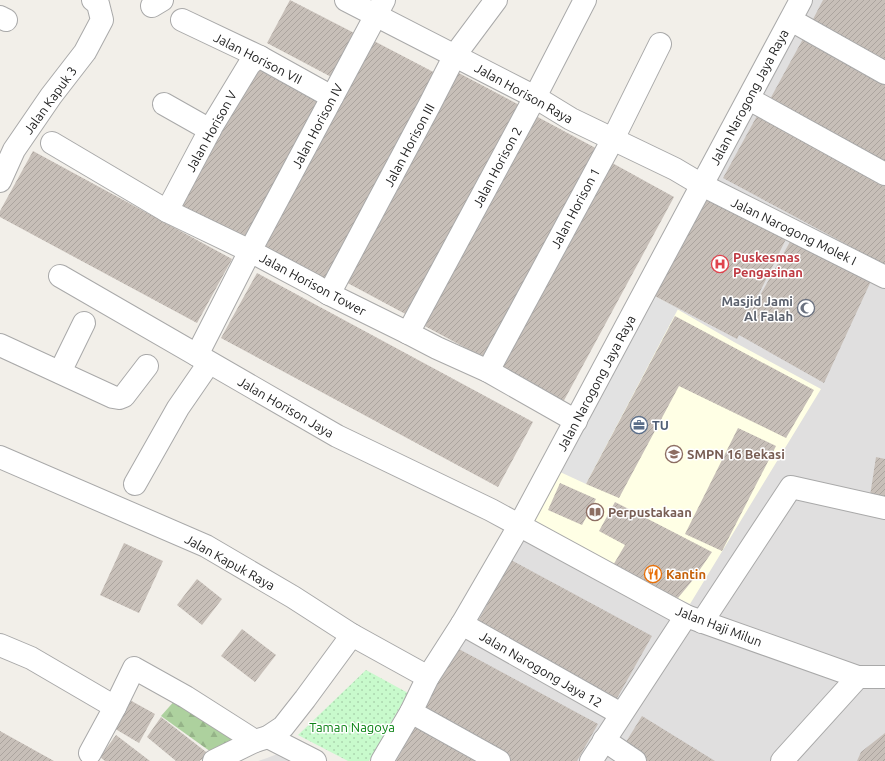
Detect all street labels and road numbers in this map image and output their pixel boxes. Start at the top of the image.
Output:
street label: Jalan Narogong Jaya Raya [707,27,791,167]
street label: Jalan Horison VII [212,30,304,86]
street label: Jalan Horison Raya [473,60,575,126]
street label: Jalan Kapuk 3 [21,63,79,137]
street label: Jalan Horison IV [289,81,345,171]
street label: Jalan Horison V [183,87,239,174]
street label: Jalan Horison III [381,101,437,189]
street label: Jalan Horison 2 [470,124,524,210]
street label: Jalan Horison 1 [548,165,602,251]
street label: Jalan Narogong Molek I [729,195,859,267]
street label: Jalan Horison Tower [257,250,369,318]
street label: Jalan Narogong Jaya Raya [554,313,638,453]
street label: Jalan Horison Jaya [236,374,336,440]
street label: Jalan Kapuk Raya [183,532,277,592]
street label: Jalan Haji Milun [674,603,764,649]
street label: Jalan Narogong Jaya 12 [477,628,605,710]

